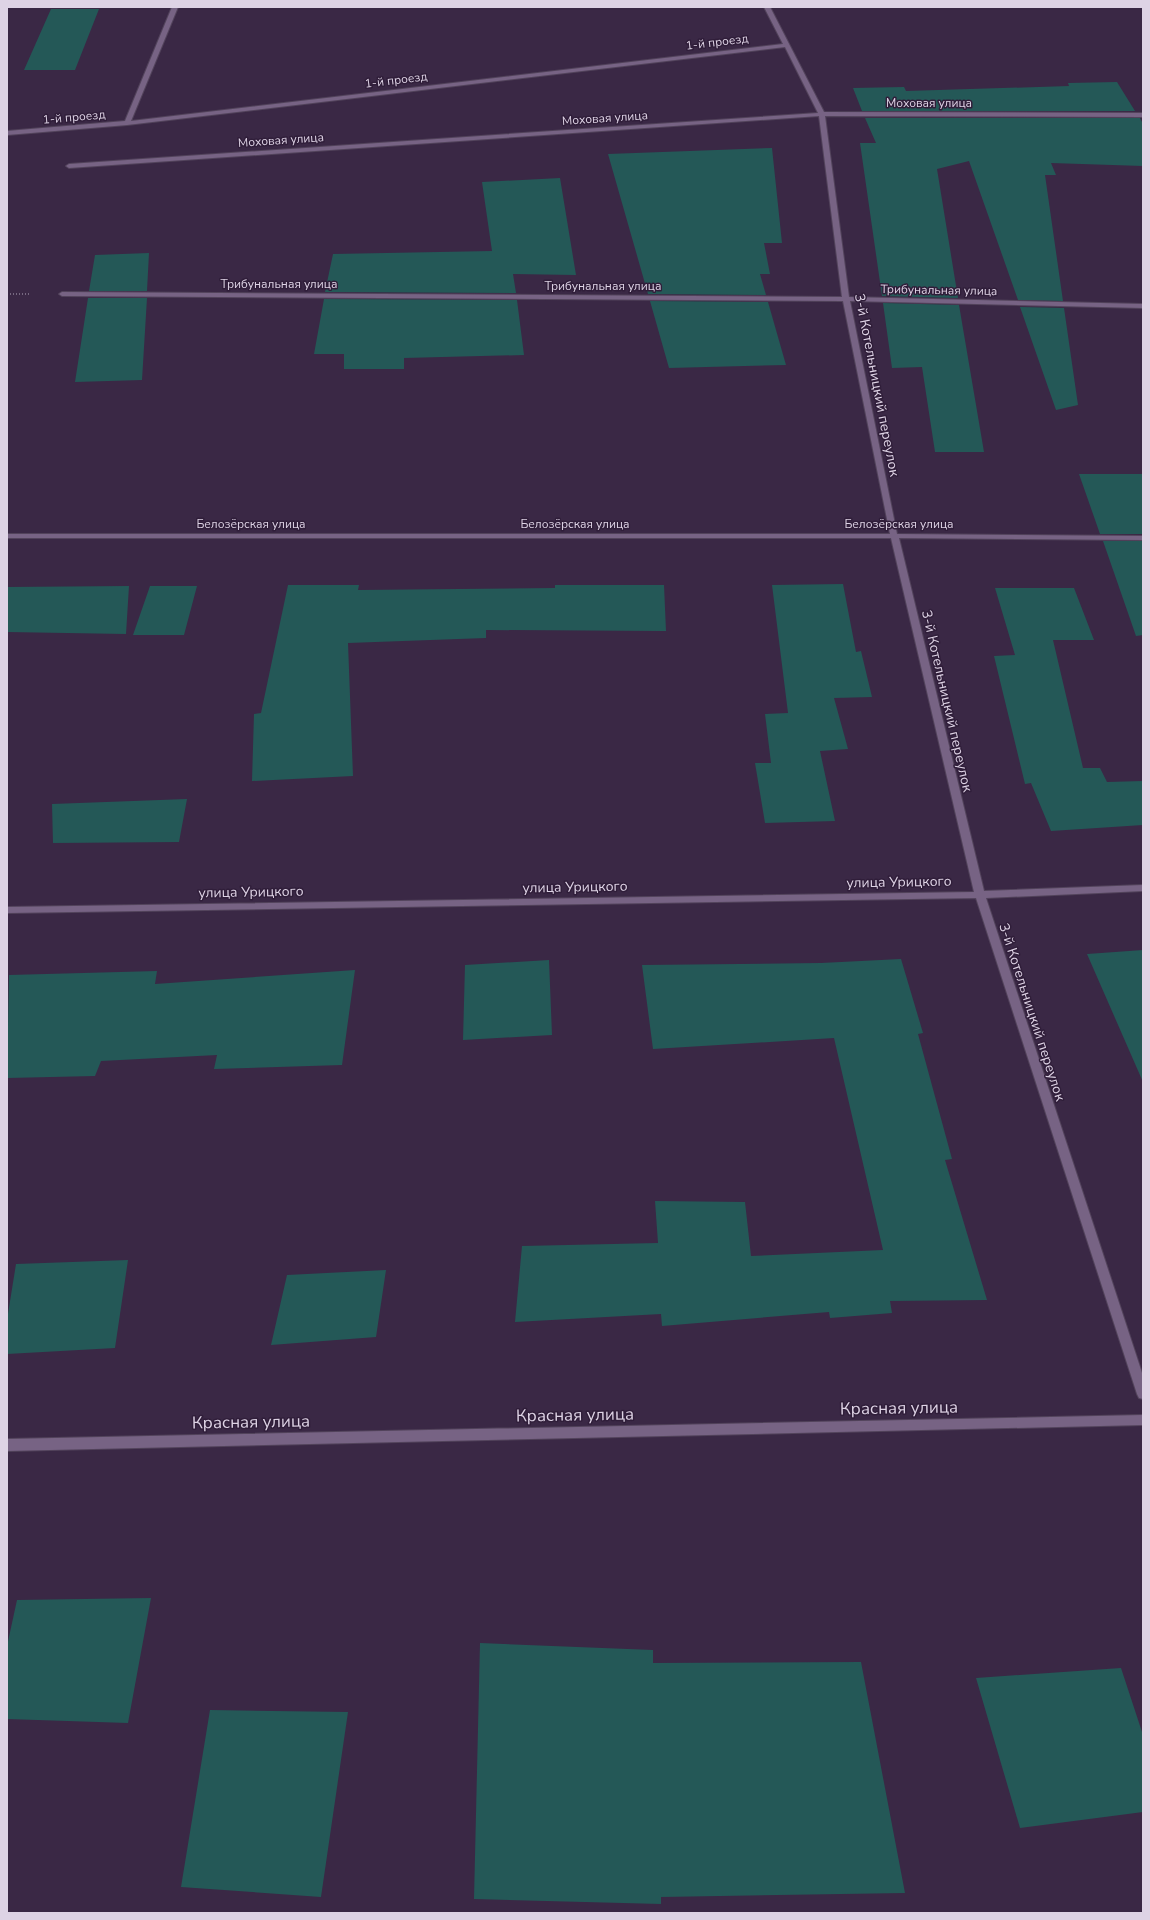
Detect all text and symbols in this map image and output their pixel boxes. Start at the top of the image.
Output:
street label: 1-й проезд [685,30,749,54]
street label: 1-й проезд [364,68,428,92]
street label: Моховая улица [886,95,972,111]
street label: 1-й проезд [42,106,106,128]
street label: Моховая улица [562,107,648,129]
street label: Моховая улица [238,129,324,151]
street label: Трибунальная улица [221,276,337,292]
street label: Трибунальная улица [545,278,661,294]
street label: Трибунальная улица [880,281,998,299]
street label: 3-й Котельницкий переулок [850,292,904,479]
street label: Белозёрская улица [196,516,306,532]
street label: Белозёрская улица [520,516,630,532]
street label: Белозёрская улица [844,516,954,532]
street label: 3-й Котельницкий переулок [917,608,977,794]
street label: улица Урицкого [846,872,952,892]
street label: улица Урицкого [522,877,628,897]
street label: улица Урицкого [198,882,304,902]
street label: 3-й Котельницкий переулок [994,921,1070,1104]
street label: Красная улица [840,1395,958,1421]
street label: Красная улица [516,1402,634,1428]
street label: Красная улица [192,1409,310,1435]

